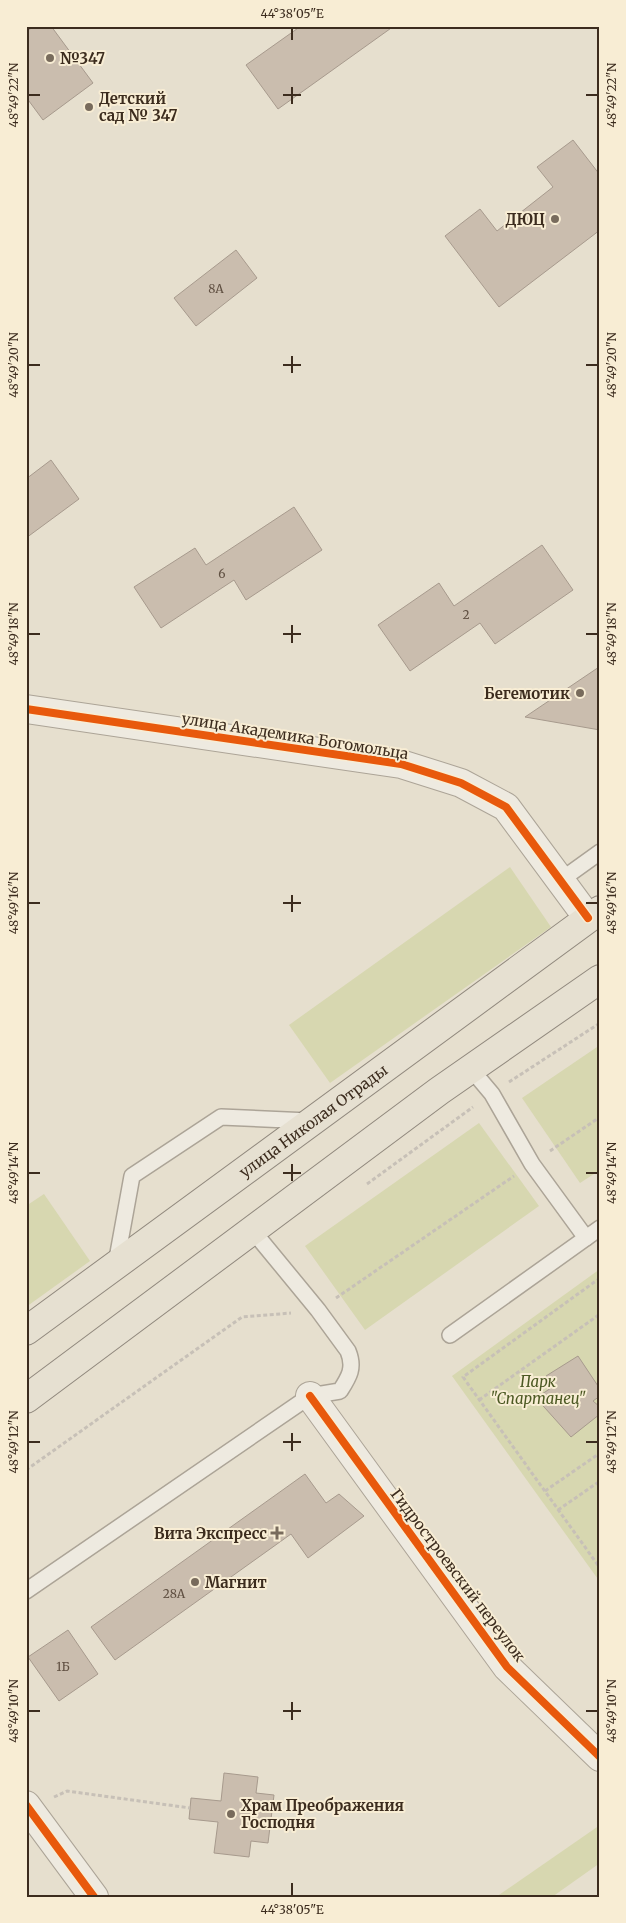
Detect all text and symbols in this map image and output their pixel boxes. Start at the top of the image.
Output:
text: 44°38'05"E [260,6,324,21]
place label: №347 [60,49,105,68]
marker: №347 [44,52,56,64]
text: 48°49'22"N [6,62,21,127]
text: 48°49'22"N [604,62,619,127]
place label: Детский сад № 347 [99,89,178,125]
marker: Детский сад № 347 [83,101,95,113]
place label: ДЮЦ [505,210,545,229]
marker: ДЮЦ [549,213,561,225]
house number: 8А [208,281,224,296]
text: 48°49'20"N [6,332,21,398]
text: 48°49'20"N [604,332,619,398]
house number: 6 [218,566,226,581]
text: 48°49'18"N [6,602,21,666]
text: 48°49'18"N [604,602,619,666]
house number: 2 [462,607,470,622]
place label: Бегемотик [484,684,570,703]
marker: Бегемотик [574,687,586,699]
street label: улица Академика Богомольца [180,709,410,763]
text: 48°49'16"N [6,871,21,934]
text: 48°49'16"N [604,871,619,934]
street label: улица Николая Отрады [235,1060,391,1181]
text: 48°49'14"N [6,1141,21,1204]
text: 48°49'14"N [604,1141,619,1204]
park label: Парк "Спартанец" [490,1372,586,1408]
text: 48°49'12"N [6,1410,21,1474]
text: 48°49'12"N [604,1410,619,1474]
street label: Гидростроевский переулок [387,1485,530,1666]
place label: Вита Экспресс [154,1524,267,1543]
marker: Вита Экспресс [271,1527,283,1539]
place label: Магнит [205,1573,267,1592]
marker: Магнит [189,1576,201,1588]
house number: 28А [163,1586,186,1601]
house number: 1Б [56,1659,70,1674]
text: 48°49'10"N [6,1679,21,1743]
text: 48°49'10"N [604,1679,619,1743]
place label: Храм Преображения Господня [241,1796,404,1832]
marker: Храм Преображения Господня [225,1808,237,1820]
text: 44°38'05"E [260,1902,324,1917]

